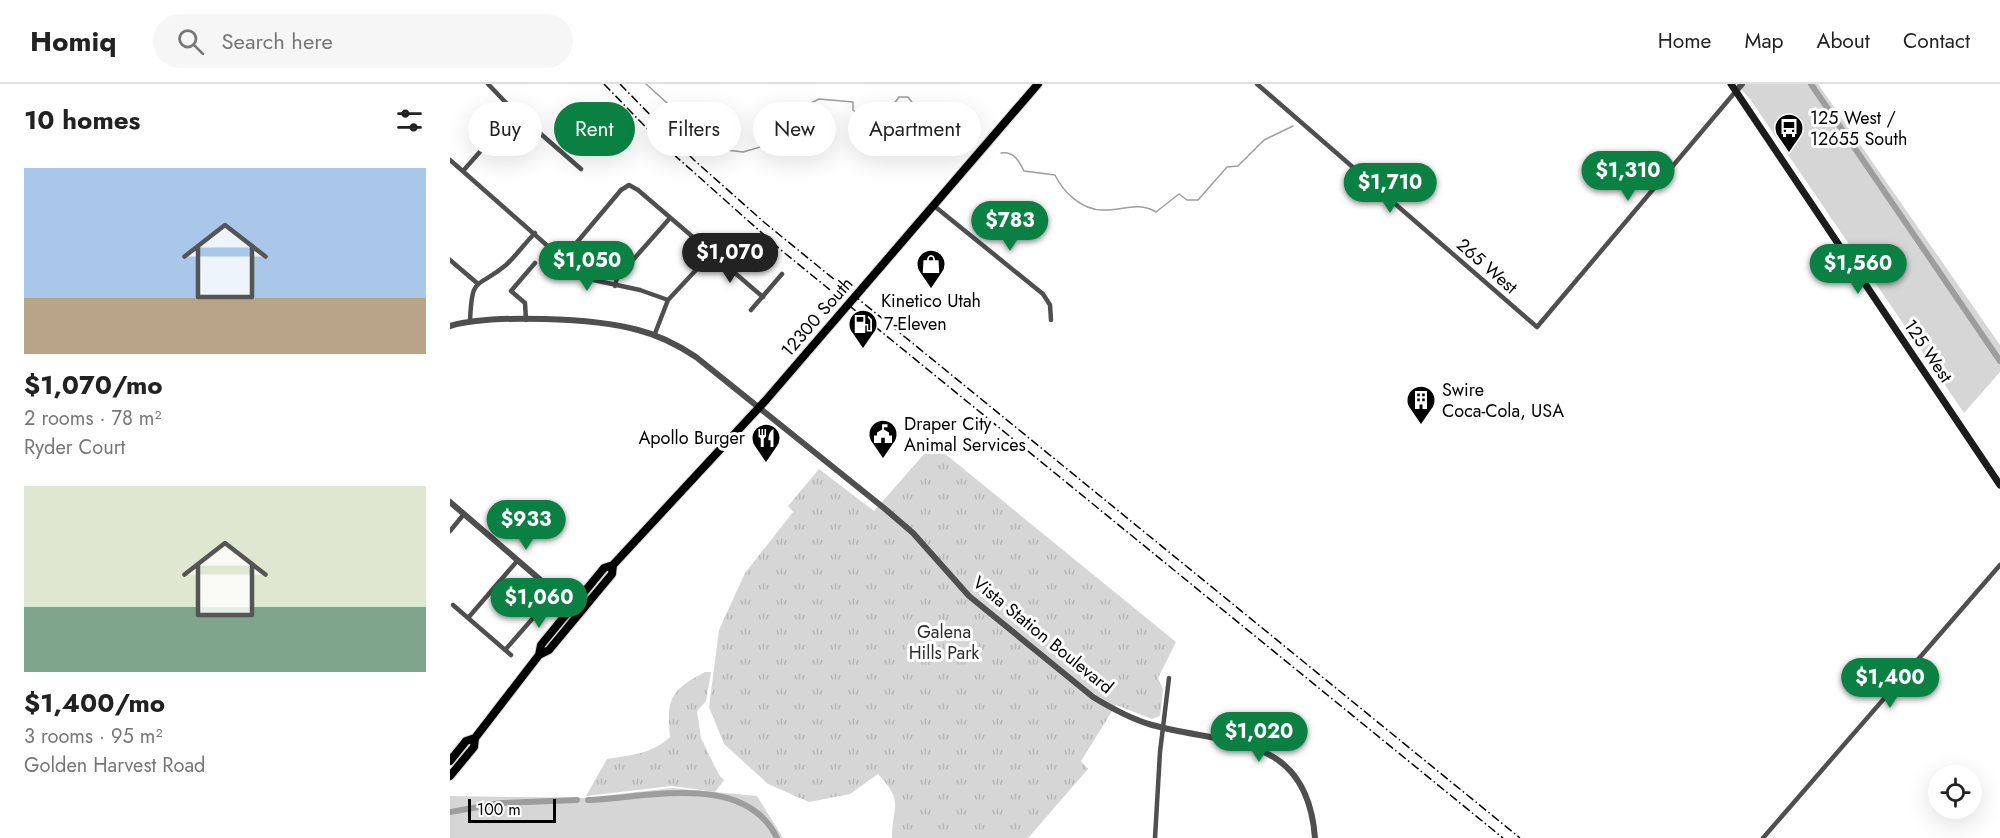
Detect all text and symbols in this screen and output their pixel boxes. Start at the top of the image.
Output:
search box [153,14,573,68]
text: Homiq [30,21,117,62]
icon: search [174,25,207,58]
text: Search here [222,25,333,57]
text: Home [1658,26,1711,56]
text: Map [1744,26,1784,56]
text: About [1817,26,1870,56]
text: Contact [1903,26,1970,56]
text: 10 homes [24,101,140,139]
chip: Buy [468,102,542,156]
chip: Rent [554,102,635,156]
chip: Filters [647,102,741,156]
chip: New [753,102,836,156]
chip: Apartment [848,102,981,156]
icon: filters [393,104,426,137]
place label: 125 West / 12655 South [1810,105,1907,152]
bus stop icon: 125 West / 12655 South [1773,112,1805,154]
pin: $1,310 [1579,151,1677,202]
text: $1,310 [1596,156,1660,185]
pin: $1,710 [1341,163,1439,214]
text: $1,710 [1358,168,1422,197]
pin: $783 [974,201,1046,252]
text: $783 [985,206,1035,235]
icon: home [171,207,279,315]
street label: 265 West [1451,232,1524,300]
pin: $1,070 [681,233,779,284]
text: $1,070 [696,238,764,267]
pin: $1,050 [538,241,636,292]
pin: $1,560 [1809,244,1907,295]
text: $1,050 [553,246,621,275]
shop icon: Kinetico Utah [915,248,947,290]
text: $1,560 [1824,249,1892,278]
street label: 12300 South [775,271,859,363]
place label: Kinetico Utah [881,288,981,314]
fuel station icon: 7-Eleven [847,308,879,350]
place label: 7-Eleven [884,311,947,337]
street label: 125 West [1897,314,1959,388]
text: $1,070/mo [24,366,163,404]
place label: Swire Coca-Cola, USA [1442,377,1564,424]
building icon: Swire Coca-Cola, USA [1405,384,1437,426]
text: 2 rooms · 78 m² [24,404,161,433]
place label: Draper City Animal Services [904,411,1026,458]
public building icon: Draper City Animal Services [867,418,899,460]
restaurant icon: Apollo Burger [750,422,782,464]
place label: Apollo Burger [638,425,746,451]
text: Ryder Court [24,433,125,462]
pin: $933 [490,500,562,551]
text: $933 [501,505,551,534]
icon: home [171,525,279,633]
street label: Vista Station Boulevard [967,570,1119,700]
pin: $1,060 [490,578,588,629]
text: $1,060 [505,583,573,612]
park label: Galena Hills Park [909,619,979,666]
pin: $1,400 [1841,658,1939,709]
text: $1,400 [1855,663,1925,692]
text: $1,400/mo [24,684,165,722]
pin: $1,020 [1210,712,1308,763]
text: $1,020 [1225,717,1293,746]
text: 3 rooms · 95 m² [24,722,162,751]
text: Golden Harvest Road [24,751,205,780]
map controls [1928,765,1982,819]
button: locate [1928,765,1982,819]
scale bar [468,796,556,824]
text: 100 m [477,798,521,821]

